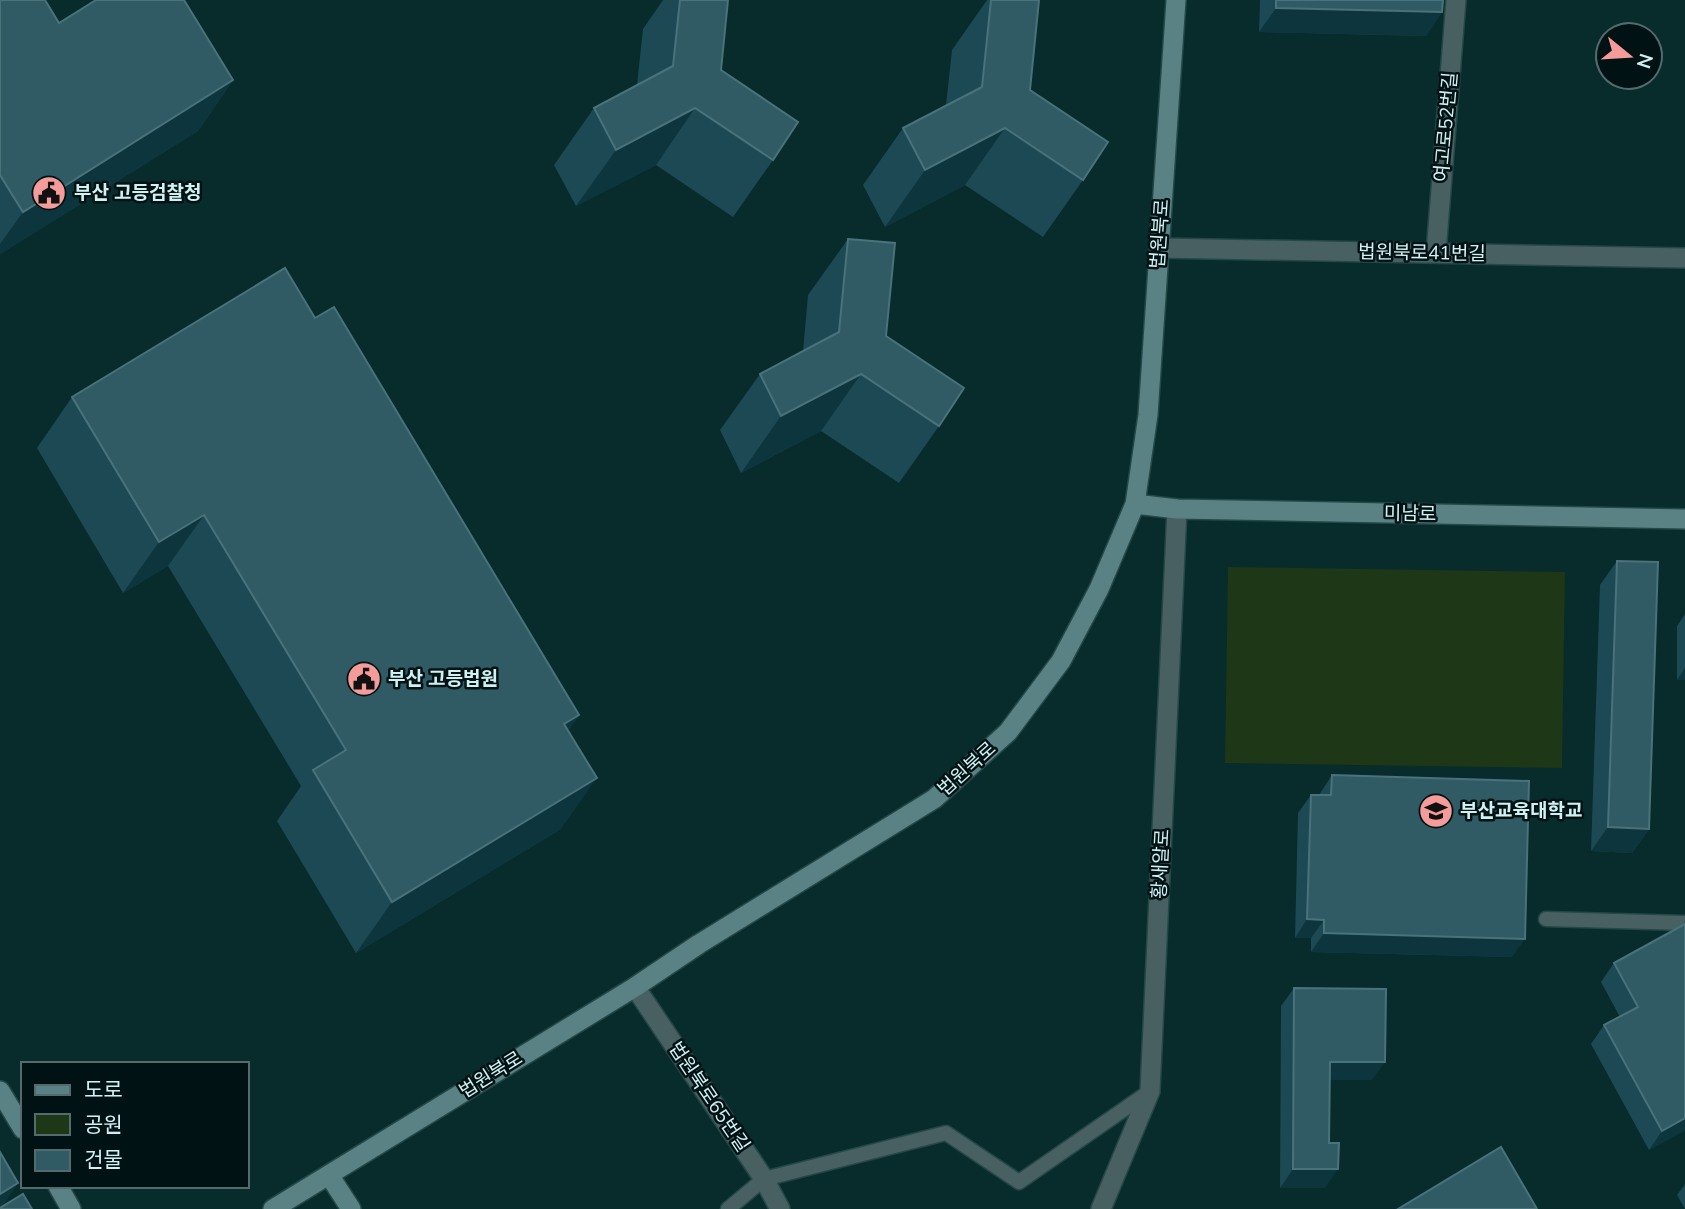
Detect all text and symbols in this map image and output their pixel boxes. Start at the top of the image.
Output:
north arrow [1594,21,1664,91]
text: N [1630,50,1659,72]
street label: 여고로52번길 [1428,71,1464,183]
public building icon: 부산 고등검찰청 [30,174,68,212]
place label: 부산 고등검찰청 [74,180,202,206]
street label: 법원북로 [1145,198,1175,270]
street label: 법원북로41번길 [1358,239,1486,267]
street label: 미남로 [1384,501,1436,527]
public building icon: 부산 고등법원 [345,660,383,698]
place label: 부산 고등법원 [388,666,498,692]
street label: 법원북로 [932,736,1002,802]
school or university icon: 부산교육대학교 [1417,792,1455,830]
place label: 부산교육대학교 [1460,798,1582,824]
street label: 황새알로 [1146,828,1176,900]
street label: 법원북로65번길 [663,1037,755,1157]
street label: 법원북로 [454,1045,528,1105]
legend [21,1062,248,1188]
text: 도로 [84,1076,123,1104]
text: 공원 [84,1111,123,1139]
text: 건물 [84,1146,123,1174]

